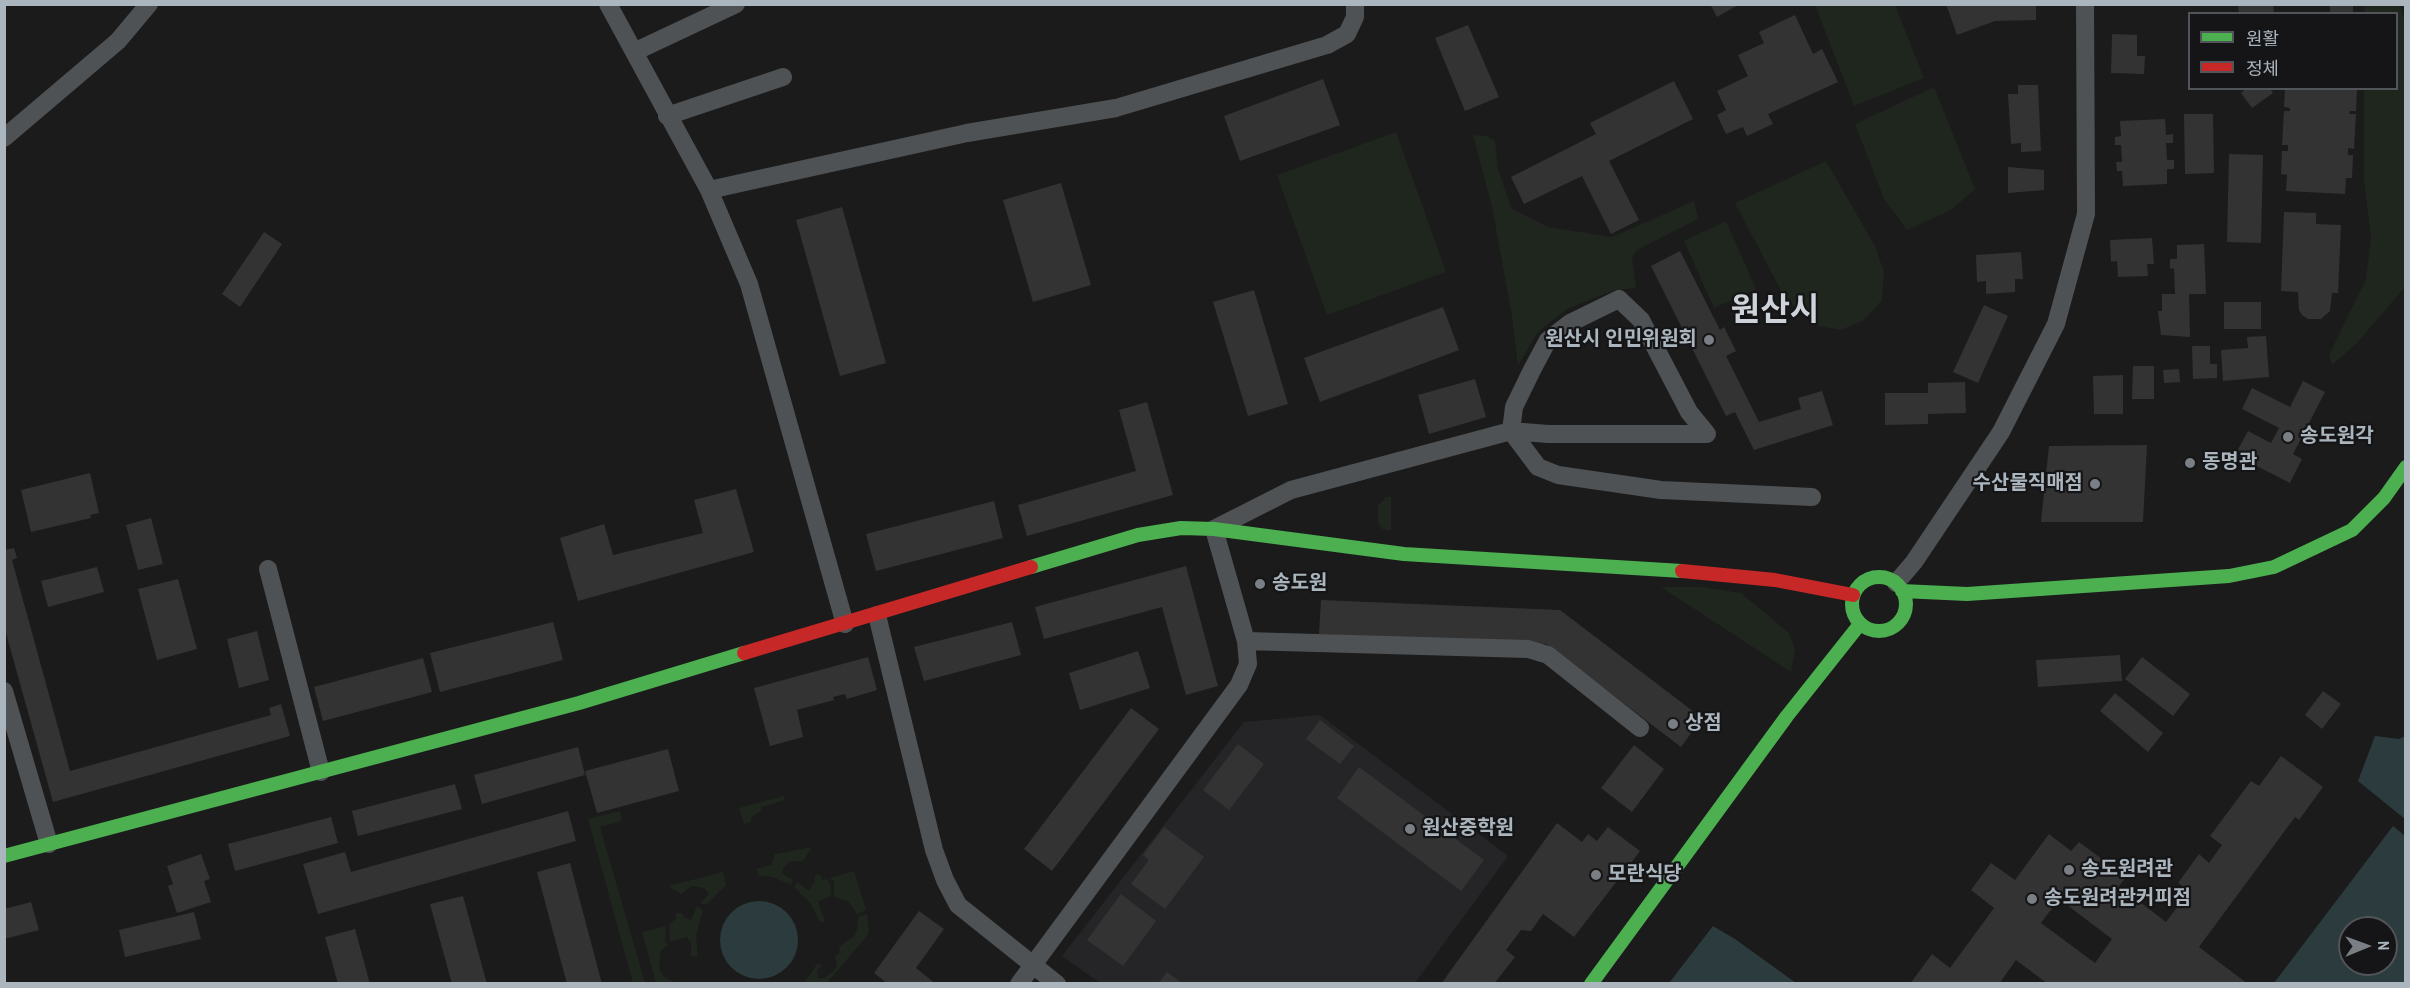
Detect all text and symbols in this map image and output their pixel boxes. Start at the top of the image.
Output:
legend [2188,12,2398,90]
text: 원활 [2246,26,2279,51]
text: 정체 [2246,56,2279,81]
district label: 원산시 [1731,292,1819,330]
place label: 원산시 인민위원회 [1545,328,1697,352]
marker: 원산시 인민위원회 [1702,333,1716,347]
place label: 송도원각 [2300,425,2374,449]
marker: 송도원각 [2281,430,2295,444]
place label: 동명관 [2202,451,2257,475]
marker: 동명관 [2183,456,2197,470]
place label: 수산물직매점 [1973,472,2083,496]
marker: 수산물직매점 [2088,477,2102,491]
place label: 송도원 [1272,572,1327,596]
marker: 송도원 [1253,577,1267,591]
place label: 상점 [1685,712,1722,736]
marker: 상점 [1666,717,1680,731]
place label: 원산중학원 [1422,817,1514,841]
marker: 원산중학원 [1403,822,1417,836]
place label: 송도원려관 [2081,858,2173,882]
place label: 모란식당 [1608,863,1682,887]
marker: 송도원려관 [2062,863,2076,877]
marker: 모란식당 [1589,868,1603,882]
place label: 송도원려관커피점 [2044,887,2191,911]
marker: 송도원려관커피점 [2025,892,2039,906]
north arrow [2338,916,2398,976]
text: N [2373,941,2395,951]

